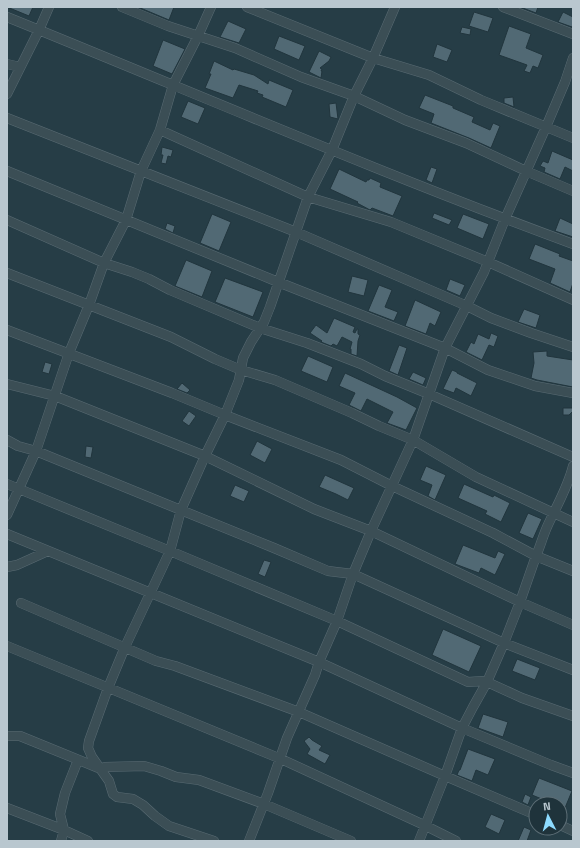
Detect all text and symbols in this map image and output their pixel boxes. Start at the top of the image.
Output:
north arrow [528,796,568,836]
text: N [542,798,552,814]

